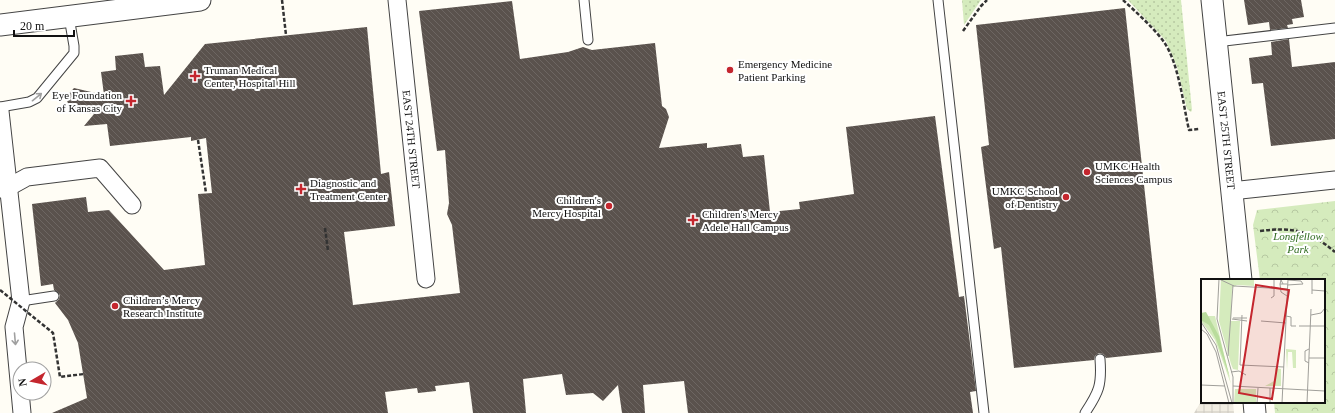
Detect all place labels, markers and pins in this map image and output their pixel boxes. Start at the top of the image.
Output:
place label: Emergency Medicine Patient Parking [738,58,832,83]
place label: Truman Medical Center, Hospital Hill [204,64,296,89]
marker: Emergency Medicine Patient Parking [725,65,735,75]
marker: Truman Medical Center, Hospital Hill [189,70,201,82]
place label: Eye Foundation of Kansas City [52,89,122,114]
marker: Eye Foundation of Kansas City [125,95,137,107]
place label: UMKC Health Sciences Campus [1095,160,1172,185]
marker: UMKC Health Sciences Campus [1082,167,1092,177]
place label: Diagnostic and Treatment Center [310,177,387,202]
marker: Diagnostic and Treatment Center [295,183,307,195]
place label: UMKC School of Dentistry [992,185,1058,210]
marker: UMKC School of Dentistry [1061,192,1071,202]
place label: Children's Mercy Hospital [532,194,601,219]
marker: Children's Mercy Hospital [604,201,614,211]
place label: Children's Mercy Adele Hall Campus [702,208,789,233]
marker: Children's Mercy Adele Hall Campus [687,214,699,226]
place label: Children’s Mercy Research Institute [123,294,202,319]
marker: Children’s Mercy Research Institute [110,301,120,311]

